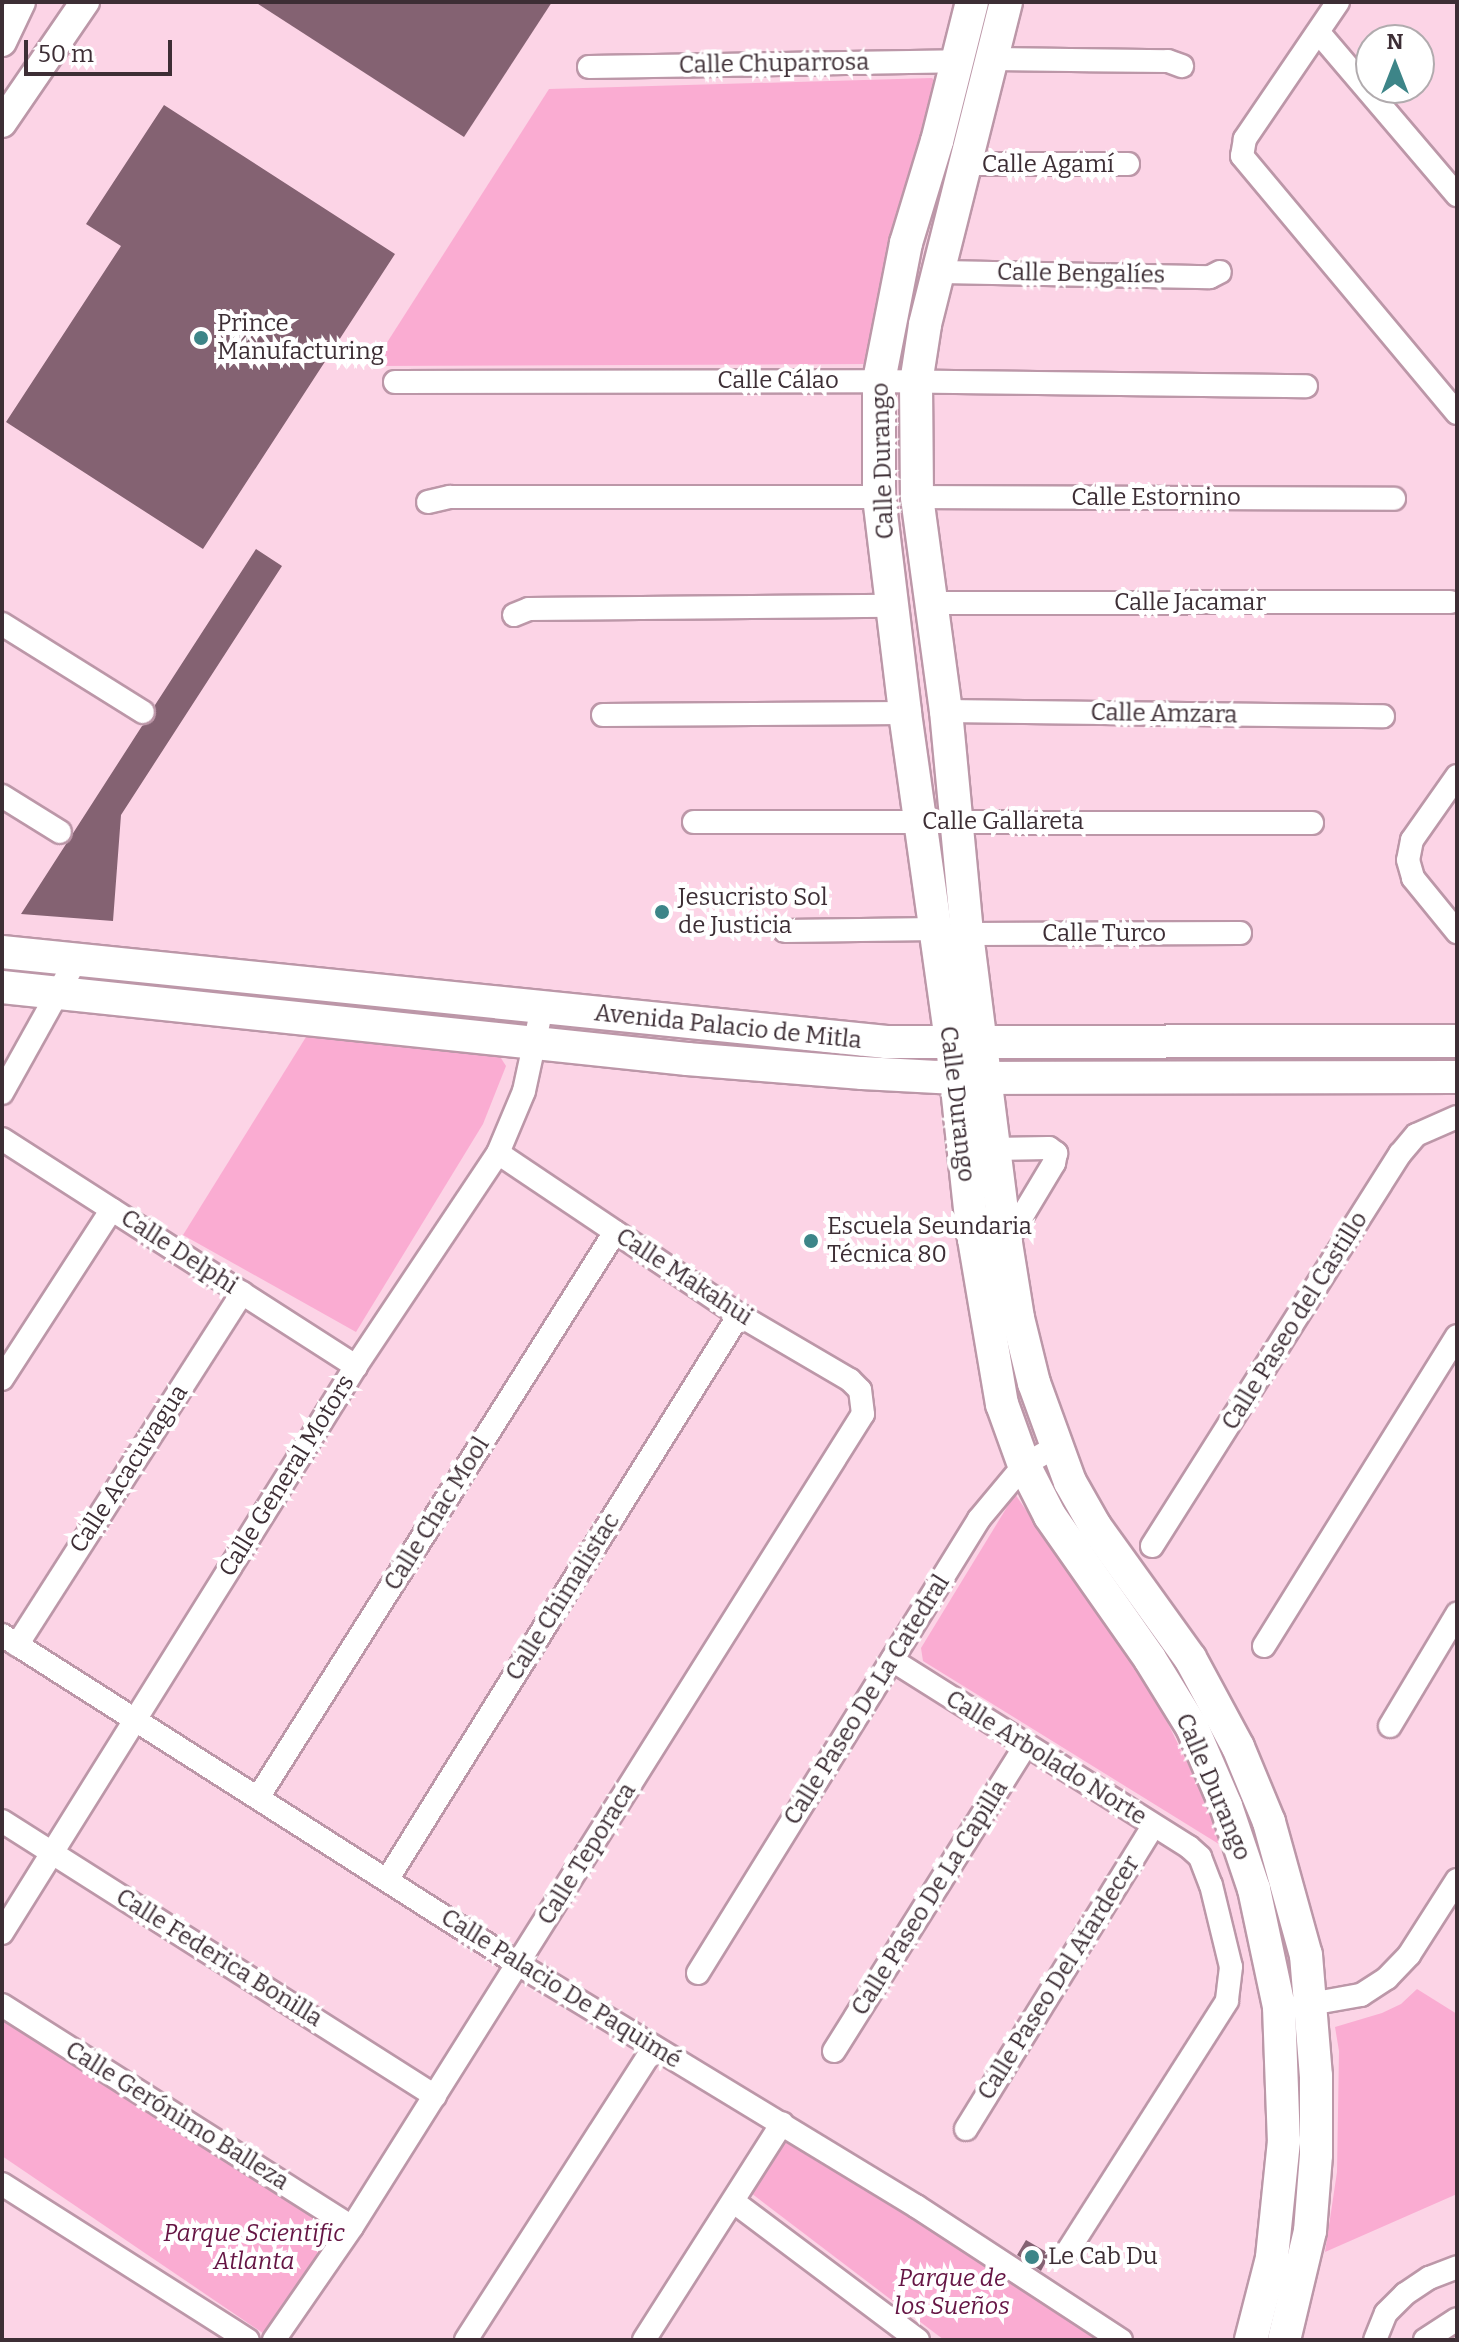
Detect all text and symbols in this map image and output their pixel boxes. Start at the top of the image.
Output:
scale bar [28,24,176,74]
north arrow [1355,24,1435,104]
text: N [1387,28,1403,55]
text: 50 m [38,40,94,68]
street label: Calle Chuparrosa [678,48,870,80]
street label: Calle Agamí [982,151,1114,179]
street label: Calle Bengalíes [997,258,1165,290]
place label: Prince Manufacturing [217,310,384,366]
marker: Prince Manufacturing [192,329,210,347]
street label: Calle Cálao [717,367,839,395]
street label: Calle Durango [866,382,900,540]
street label: Calle Estornino [1071,484,1241,512]
street label: Calle Jacamar [1114,589,1266,617]
street label: Calle Amzara [1090,698,1238,730]
street label: Calle Gallareta [922,808,1084,836]
place label: Jesucristo Sol de Justicia [678,884,828,940]
marker: Jesucristo Sol de Justicia [653,903,671,921]
street label: Calle Turco [1042,920,1166,948]
street label: Avenida Palacio de Mitla [593,999,863,1055]
street label: Calle Durango [933,1024,981,1184]
street label: Calle Delphi [115,1204,243,1300]
street label: Calle Paseo del Castillo [1216,1207,1374,1435]
place label: Escuela Seundaria Técnica 80 [827,1213,1032,1269]
street label: Calle Makahui [610,1222,758,1332]
marker: Escuela Seundaria Técnica 80 [802,1232,820,1250]
street label: Calle General Motors [213,1370,361,1582]
street label: Calle Acacuvagua [64,1380,194,1558]
street label: Calle Chac Mool [378,1432,496,1596]
street label: Calle Chimalistac [500,1508,626,1686]
street label: Calle Paseo De La Catedral [778,1570,956,1830]
street label: Calle Arbolado Norte [940,1684,1152,1832]
street label: Calle Durango [1169,1709,1257,1865]
street label: Calle Paseo De La Capilla [846,1775,1014,2021]
street label: Calle Teporaca [532,1778,642,1930]
street label: Calle Paseo Del Atardecer [972,1851,1146,2105]
street label: Calle Federica Bonilla [110,1883,328,2033]
street label: Calle Palacio De Paquimé [436,1903,686,2075]
street label: Calle Gerónimo Balleza [60,2035,294,2197]
park label: Parque Scientific Atlanta [163,2220,345,2276]
place label: Le Cab Du [1048,2243,1158,2271]
marker: Le Cab Du [1023,2248,1041,2266]
park label: Parque de los Sueños [894,2265,1010,2321]

